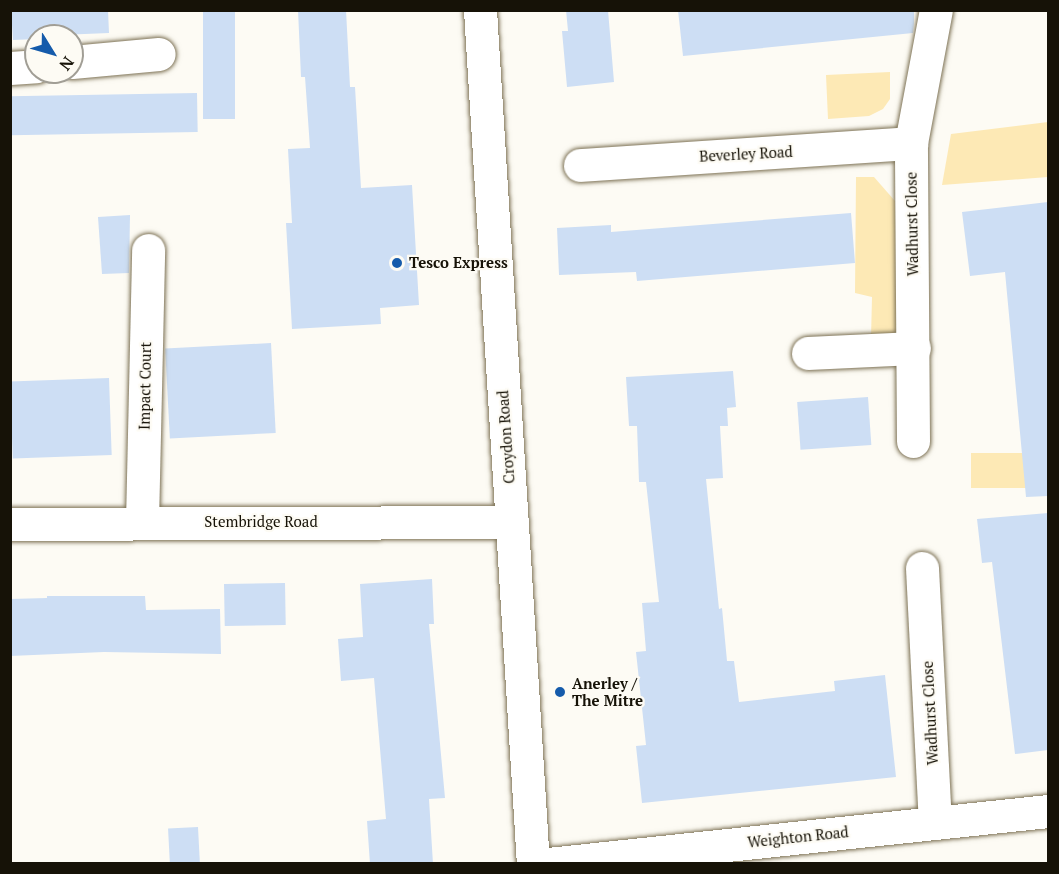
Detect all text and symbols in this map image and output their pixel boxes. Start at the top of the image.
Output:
north arrow [24,24,84,84]
text: N [54,52,79,75]
street label: Beverley Road [699,143,793,165]
street label: Wadhurst Close [902,172,922,276]
place label: Tesco Express [409,254,508,272]
marker: Tesco Express [390,256,404,270]
street label: Impact Court [135,342,155,430]
street label: Croydon Road [494,390,518,484]
street label: Stembridge Road [204,513,318,531]
street label: Wadhurst Close [918,660,942,766]
place label: Anerley / The Mitre [572,674,643,709]
marker: Anerley / The Mitre [553,685,567,699]
street label: Weighton Road [747,823,849,851]

